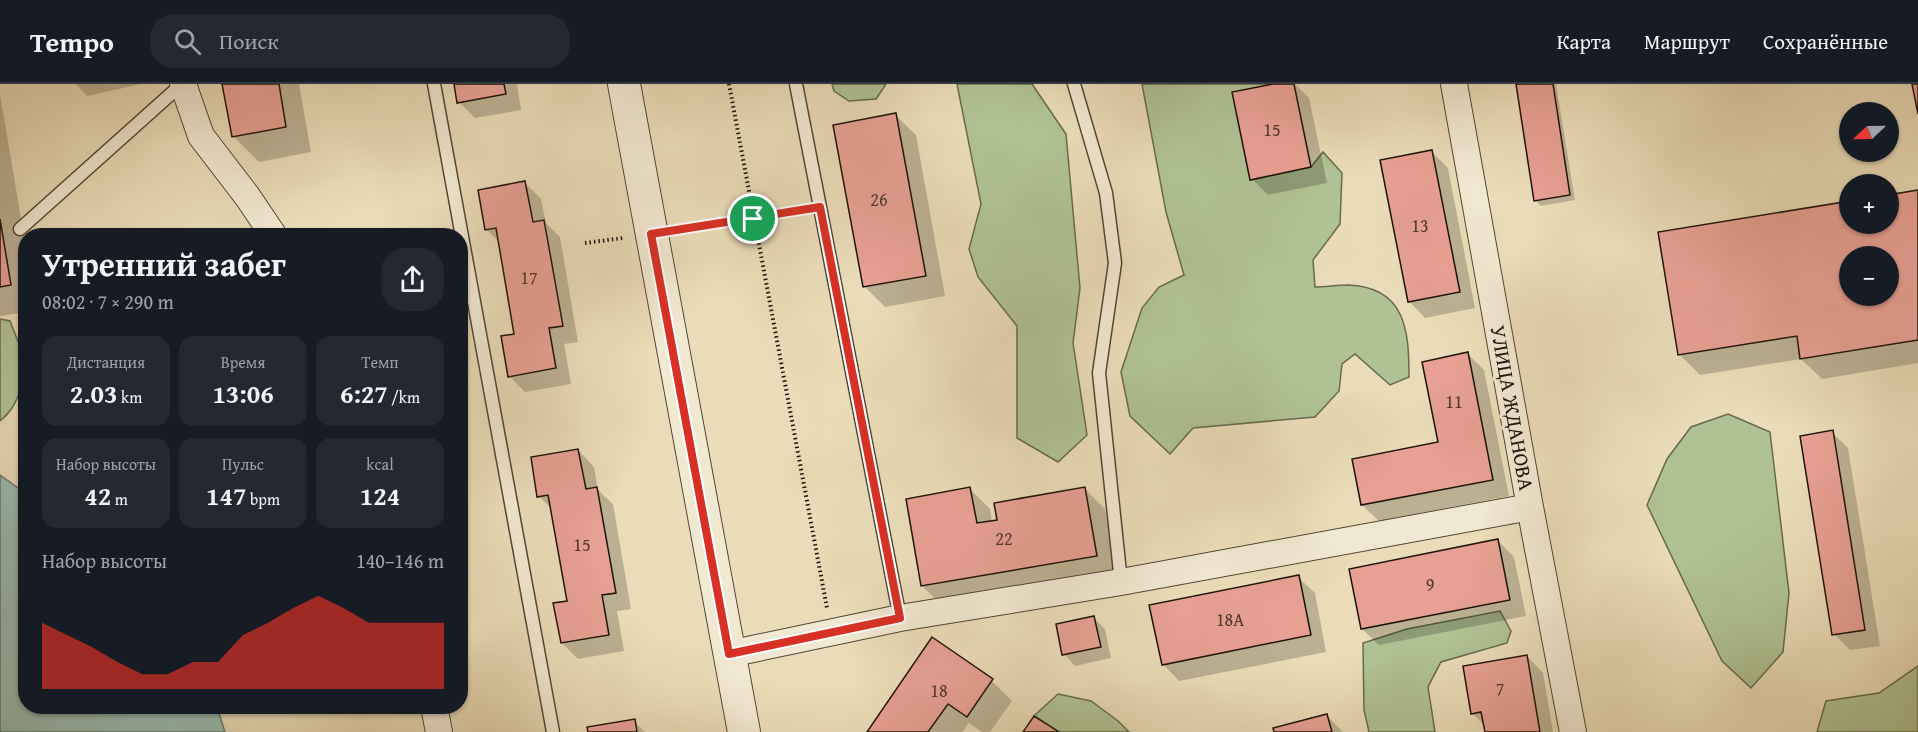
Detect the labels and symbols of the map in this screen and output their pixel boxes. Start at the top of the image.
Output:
north arrow [1839,102,1899,162]
house number: 15 [1263,116,1281,143]
house number: 26 [870,186,888,213]
pin [727,193,778,244]
house number: 13 [1411,212,1429,239]
house number: 17 [520,264,538,291]
street label: УЛИЦА ЖДАНОВА [1483,323,1542,493]
house number: 11 [1445,388,1463,415]
house number: 22 [995,525,1013,552]
house number: 15 [573,531,591,558]
house number: 9 [1426,571,1434,598]
house number: 18А [1216,606,1244,633]
house number: 7 [1496,675,1504,702]
house number: 18 [930,677,948,704]

